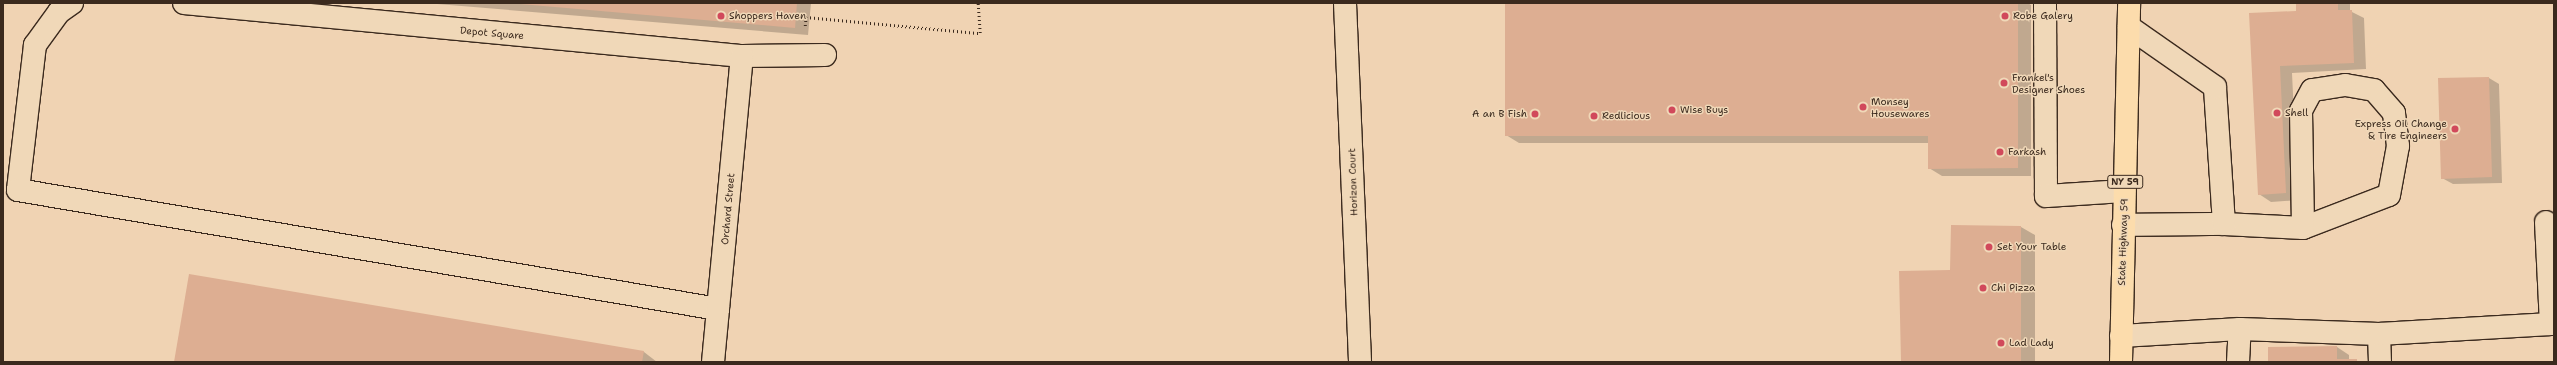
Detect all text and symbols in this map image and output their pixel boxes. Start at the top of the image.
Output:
place label: Shoppers Haven [729,10,806,22]
place label: Robe Galery [2013,10,2073,22]
marker: Shoppers Haven [716,11,726,21]
marker: Robe Galery [2000,11,2010,21]
street label: Depot Square [459,24,525,42]
place label: Frankel's Designer Shoes [2012,71,2085,94]
marker: Frankel's Designer Shoes [1999,78,2009,88]
place label: Monsey Housewares [1871,95,1929,118]
marker: Monsey Housewares [1858,102,1868,112]
place label: Wise Buys [1680,104,1728,116]
marker: Wise Buys [1667,105,1677,115]
place label: Shell [2285,107,2308,119]
place label: A an B Fish [1472,108,1527,120]
marker: Shell [2272,108,2282,118]
marker: A an B Fish [1530,109,1540,119]
place label: Redlicious [1602,110,1650,122]
marker: Redlicious [1589,111,1599,121]
place label: Express Oil Change & Tire Engineers [2355,117,2447,140]
marker: Express Oil Change & Tire Engineers [2450,124,2460,134]
place label: Farkash [2008,146,2046,158]
marker: Farkash [1995,147,2005,157]
street label: Horizon Court [1346,148,1360,216]
street label: Orchard Street [719,173,737,245]
road number: NY 59 [2107,175,2143,189]
street label: State Highway 59 [2115,198,2131,286]
place label: Set Your Table [1997,241,2066,253]
marker: Set Your Table [1984,242,1994,252]
place label: Chi Pizza [1991,282,2035,294]
marker: Chi Pizza [1978,283,1988,293]
place label: Lad Lady [2009,337,2054,349]
marker: Lad Lady [1996,338,2006,348]

